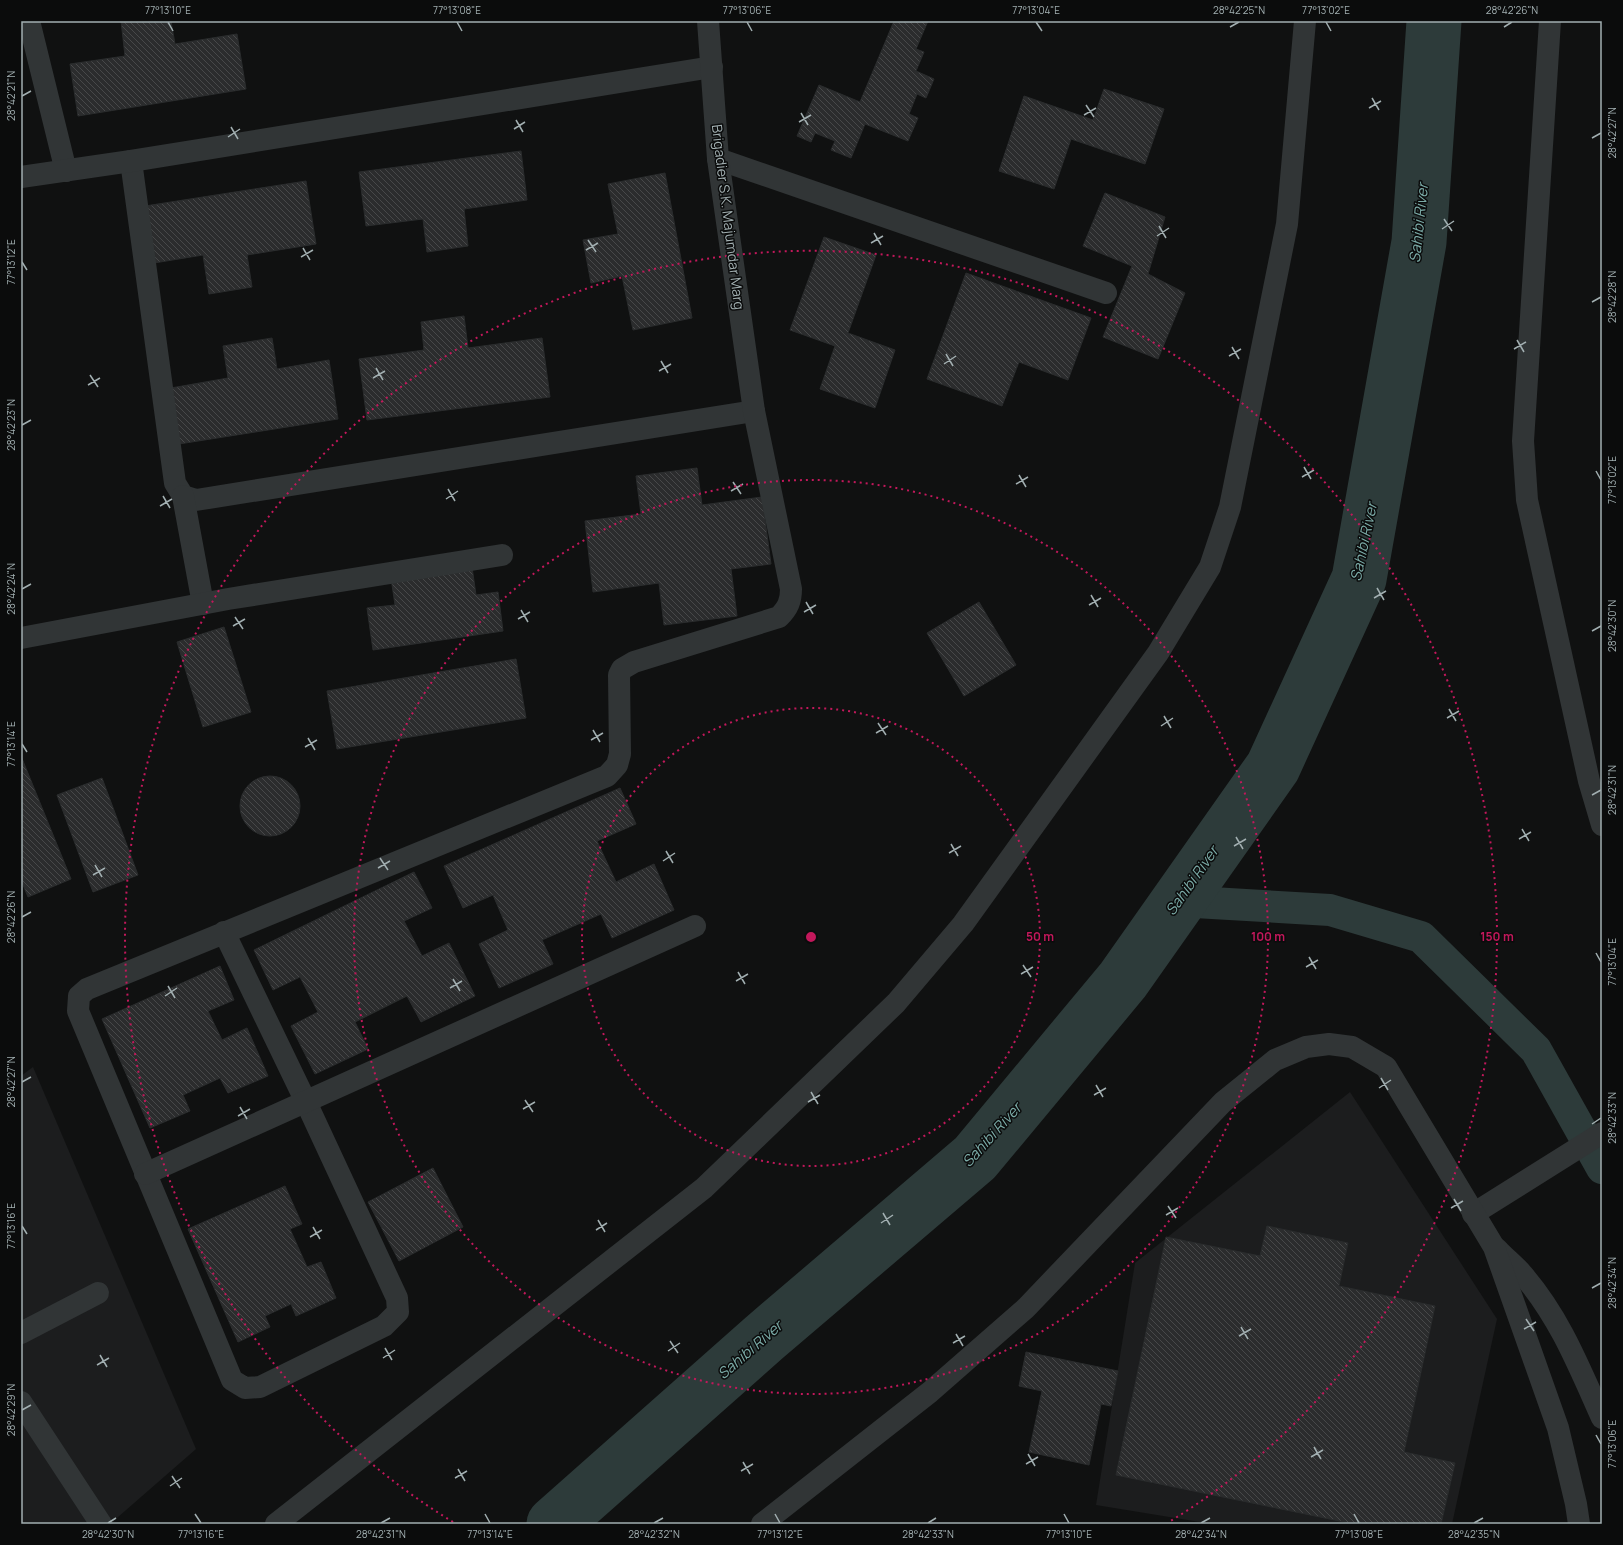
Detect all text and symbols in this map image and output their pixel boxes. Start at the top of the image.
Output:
text: 77°13'10"E [145,3,191,17]
text: 77°13'08"E [433,3,481,17]
text: 77°13'06"E [723,3,771,17]
text: 77°13'04"E [1012,3,1060,17]
text: 28°42'25"N [1213,3,1265,17]
text: 77°13'02"E [1302,3,1350,17]
text: 28°42'26"N [1486,3,1538,17]
text: 28°42'21"N [4,71,18,121]
text: 28°42'27"N [1605,107,1619,159]
street label: Brigadier S.K. Majumdar Marg [708,123,749,311]
water label: Sahibi River [1404,180,1433,264]
text: 77°13'12"E [4,239,18,285]
text: 28°42'28"N [1605,271,1619,323]
text: 28°42'23"N [4,399,18,451]
text: 77°13'02"E [1605,456,1619,504]
water label: Sahibi River [1345,498,1383,583]
text: 28°42'24"N [4,563,18,615]
text: 28°42'30"N [1605,600,1619,652]
text: 77°13'14"E [4,721,18,767]
text: 28°42'31"N [1605,765,1619,815]
water label: Sahibi River [1160,840,1225,919]
text: 28°42'26"N [4,891,18,943]
text: 50 m [1026,928,1054,945]
text: 100 m [1251,928,1285,945]
text: 150 m [1480,928,1514,945]
centre of rings [804,930,818,944]
text: 77°13'04"E [1605,938,1619,986]
text: 28°42'27"N [4,1056,18,1108]
text: 28°42'33"N [1605,1092,1619,1144]
water label: Sahibi River [957,1096,1028,1171]
text: 77°13'16"E [4,1203,18,1249]
text: 28°42'34"N [1605,1257,1619,1309]
water label: Sahibi River [713,1314,789,1384]
text: 28°42'29"N [4,1384,18,1436]
text: 77°13'06"E [1605,1420,1619,1468]
text: 28°42'30"N [82,1527,134,1541]
text: 77°13'16"E [178,1527,224,1541]
text: 28°42'31"N [356,1527,406,1541]
text: 77°13'14"E [467,1527,513,1541]
text: 28°42'32"N [628,1527,680,1541]
text: 77°13'12"E [757,1527,803,1541]
text: 28°42'33"N [902,1527,954,1541]
text: 77°13'10"E [1046,1527,1092,1541]
text: 28°42'34"N [1175,1527,1227,1541]
text: 77°13'08"E [1335,1527,1383,1541]
text: 28°42'35"N [1448,1527,1500,1541]

